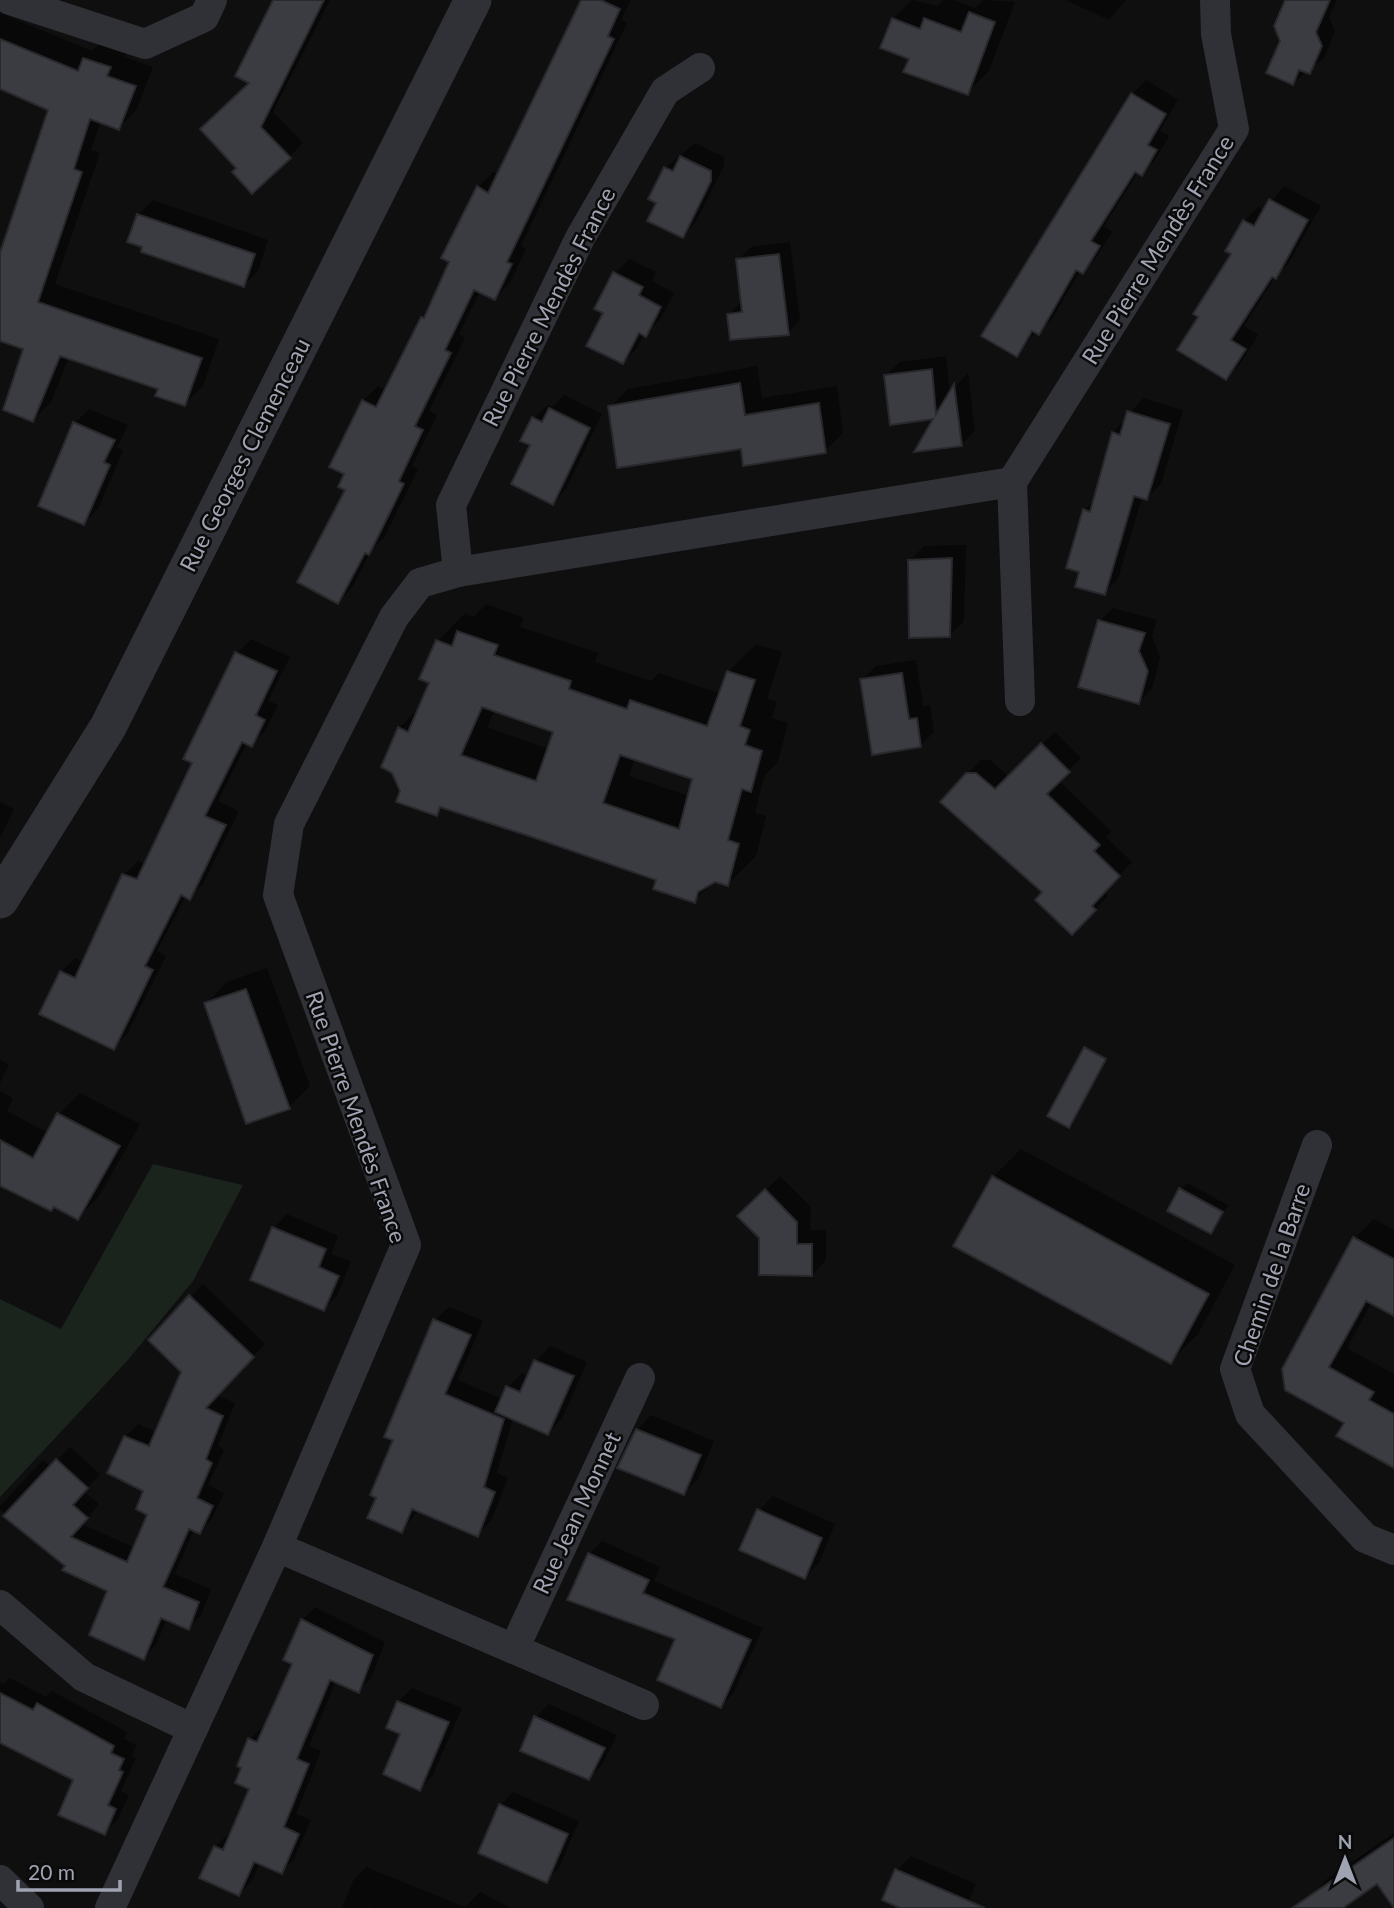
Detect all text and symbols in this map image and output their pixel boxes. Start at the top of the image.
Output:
street label: Rue Pierre Mendès France [1075,130,1239,369]
street label: Rue Pierre Mendès France [476,182,621,431]
street label: Rue Georges Clemenceau [173,333,315,576]
street label: Rue Pierre Mendès France [301,987,413,1246]
street label: Chemin de la Barre [1227,1179,1315,1370]
street label: Rue Jean Monnet [526,1426,626,1598]
north arrow [1310,1824,1380,1894]
text: N [1338,1830,1352,1853]
scale bar [18,1848,119,1892]
text: 20 m [28,1859,75,1884]

